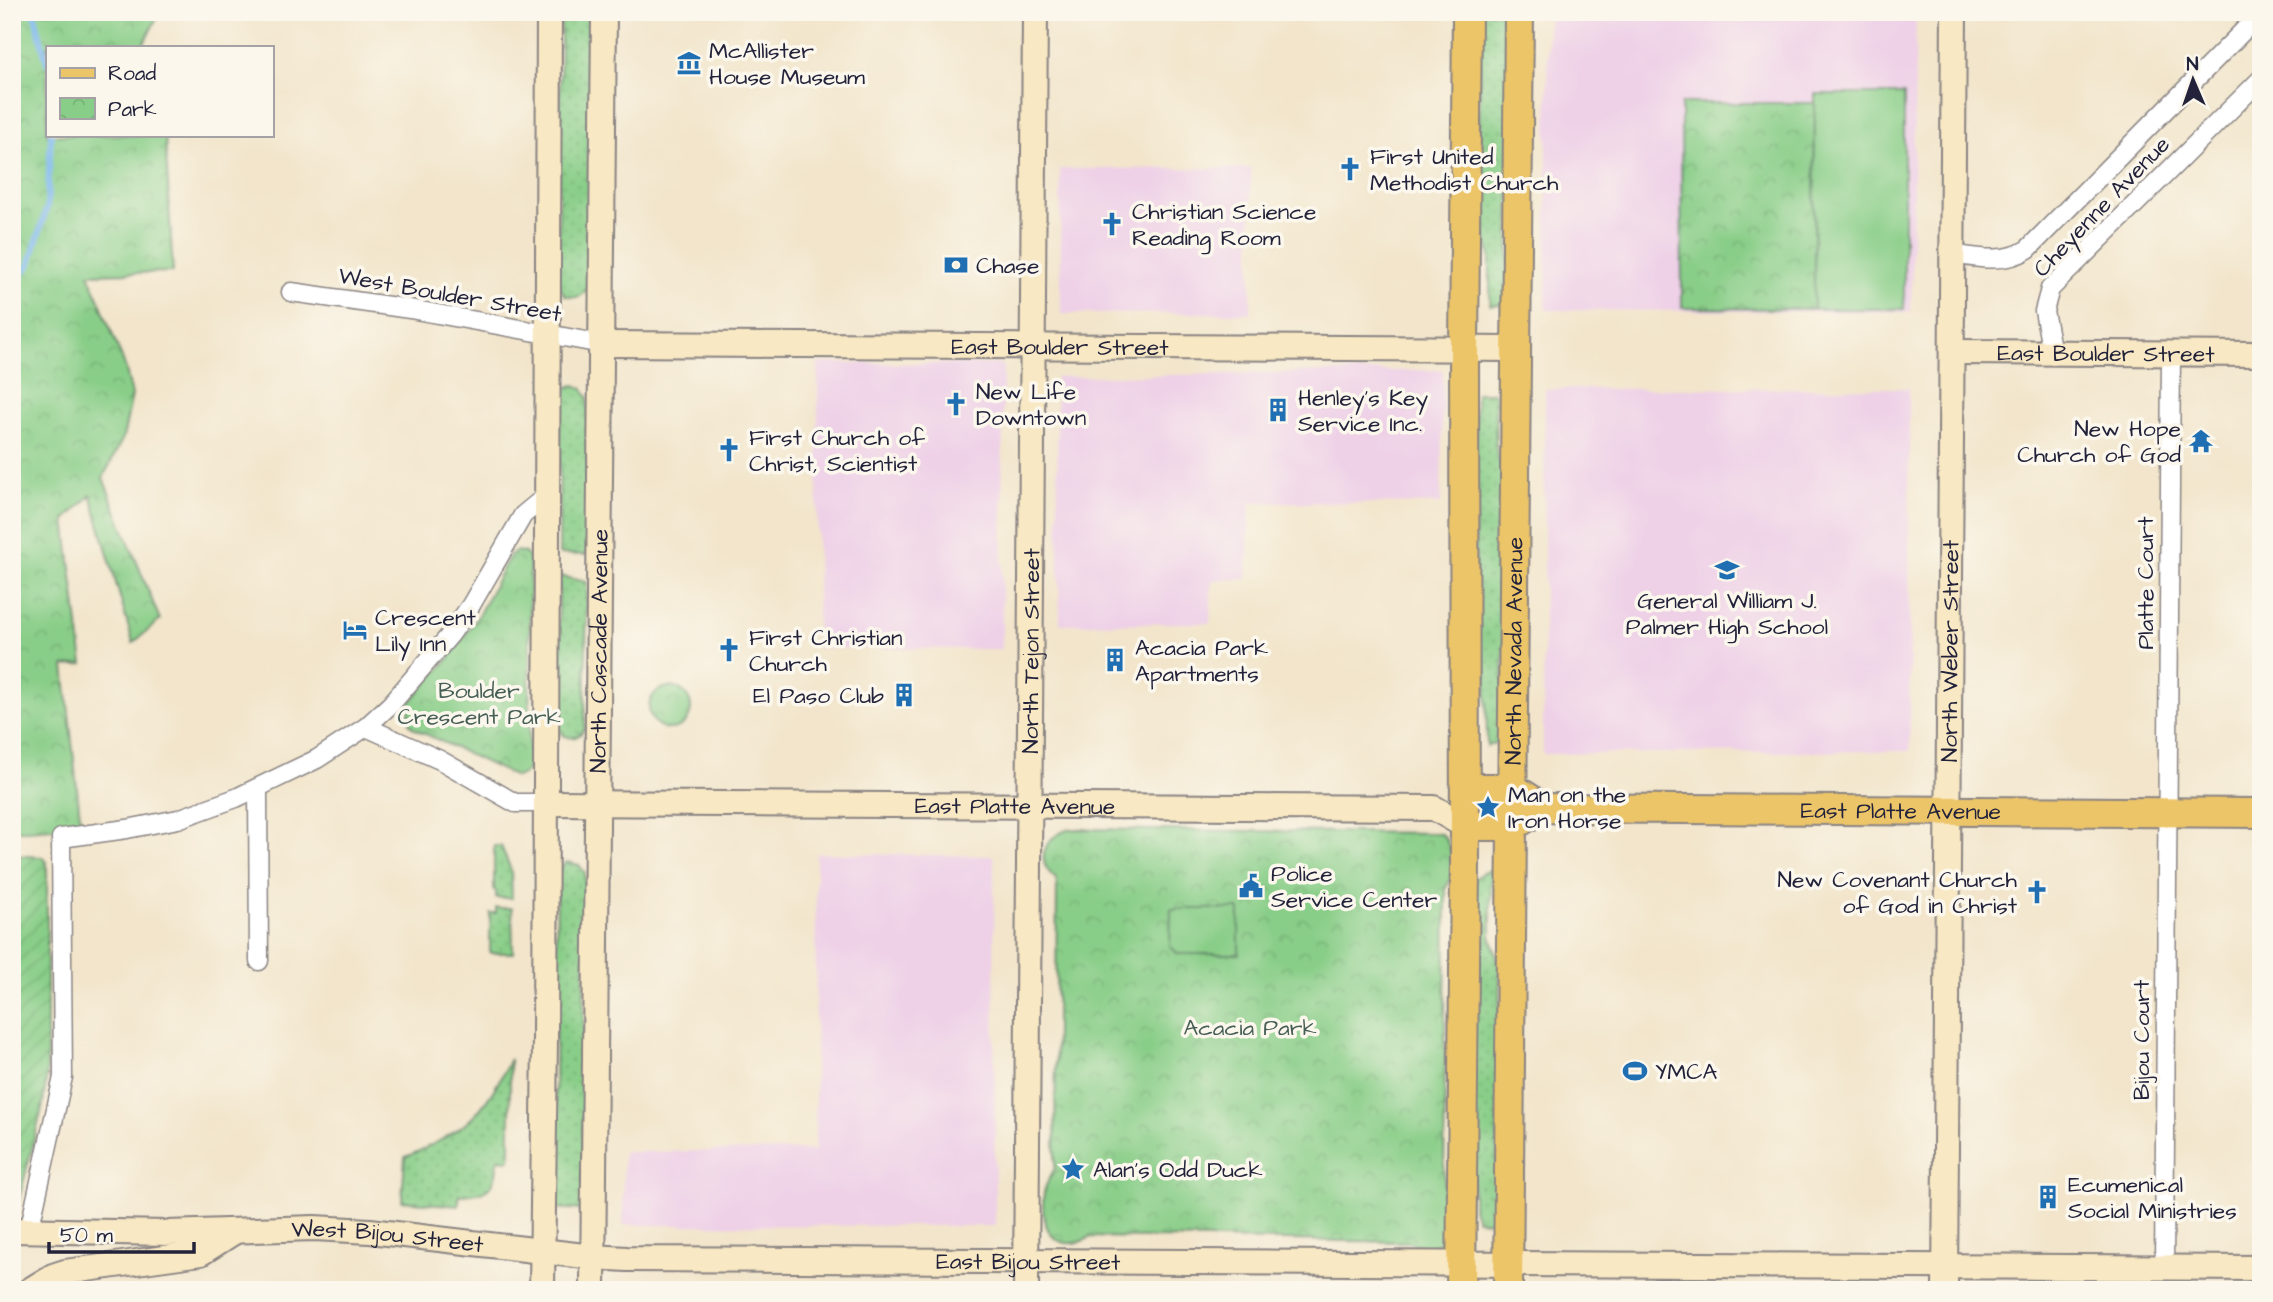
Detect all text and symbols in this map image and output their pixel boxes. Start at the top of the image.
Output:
place label: McAllister House Museum [709,35,865,93]
legend [46,46,273,136]
north arrow [2158,46,2228,116]
museum icon: McAllister House Museum [675,49,703,77]
text: N [2186,51,2199,78]
text: Road [108,59,156,88]
text: Park [108,95,157,124]
street label: Cheyenne Avenue [2026,129,2178,285]
place label: First United Methodist Church [1370,141,1559,199]
church icon: First United Methodist Church [1336,155,1364,183]
place label: Christian Science Reading Room [1132,196,1316,255]
church icon: Christian Science Reading Room [1098,210,1126,238]
place label: Chase [976,250,1039,282]
bank icon: Chase [942,251,970,279]
street label: West Boulder Street [336,260,564,330]
street label: East Boulder Street [951,331,1169,364]
street label: East Boulder Street [1997,337,2215,371]
place label: New Life Downtown [976,376,1086,434]
place label: Henley’s Key Service Inc. [1298,382,1428,440]
church icon: New Life Downtown [942,390,970,418]
building icon: Henley’s Key Service Inc. [1264,396,1292,424]
place label: New Hope Church of God [2017,413,2181,471]
place label: First Church of Christ, Scientist [749,422,925,480]
temple icon: New Hope Church of God [2187,427,2215,455]
church icon: First Church of Christ, Scientist [715,436,743,464]
street label: Platte Court [2130,516,2162,650]
street label: North Cascade Avenue [582,529,617,773]
street label: North Nevada Avenue [1498,537,1531,765]
street label: North Weber Street [1934,539,1967,762]
street label: North Tejon Street [1015,547,1048,754]
school or university icon: General William J. Palmer High School [1713,556,1741,584]
place label: General William J. Palmer High School [1626,585,1828,644]
place label: Crescent Lily Inn [375,602,476,661]
hotel icon: Crescent Lily Inn [341,616,369,644]
place label: First Christian Church [749,622,903,680]
place label: Acacia Park Apartments [1135,632,1268,690]
church icon: First Christian Church [715,636,743,664]
building icon: Acacia Park Apartments [1101,646,1129,674]
park label: Boulder Crescent Park [397,675,561,733]
place label: El Paso Club [753,680,884,712]
building icon: El Paso Club [890,681,918,709]
place label: Man on the Iron Horse [1508,779,1626,837]
street label: East Platte Avenue [915,790,1115,823]
place icon: Man on the Iron Horse [1474,793,1502,821]
street label: East Platte Avenue [1801,795,2001,828]
place label: Police Service Center [1271,858,1437,916]
place label: New Covenant Church of God in Christ [1778,864,2018,922]
public building icon: Police Service Center [1237,872,1265,900]
church icon: New Covenant Church of God in Christ [2023,878,2051,906]
street label: Bijou Court [2126,979,2158,1100]
park label: Acacia Park [1183,1012,1317,1044]
place label: YMCA [1655,1056,1718,1088]
sports icon: YMCA [1621,1057,1649,1085]
place label: Alan’s Odd Duck [1093,1154,1263,1186]
place icon: Alan’s Odd Duck [1059,1155,1087,1183]
place label: Ecumenical Social Ministries [2068,1169,2237,1227]
building icon: Ecumenical Social Ministries [2034,1183,2062,1211]
scale bar [49,1211,194,1255]
street label: West Bijou Street [291,1213,486,1261]
text: 50 m [60,1221,114,1250]
street label: East Bijou Street [936,1246,1121,1279]

